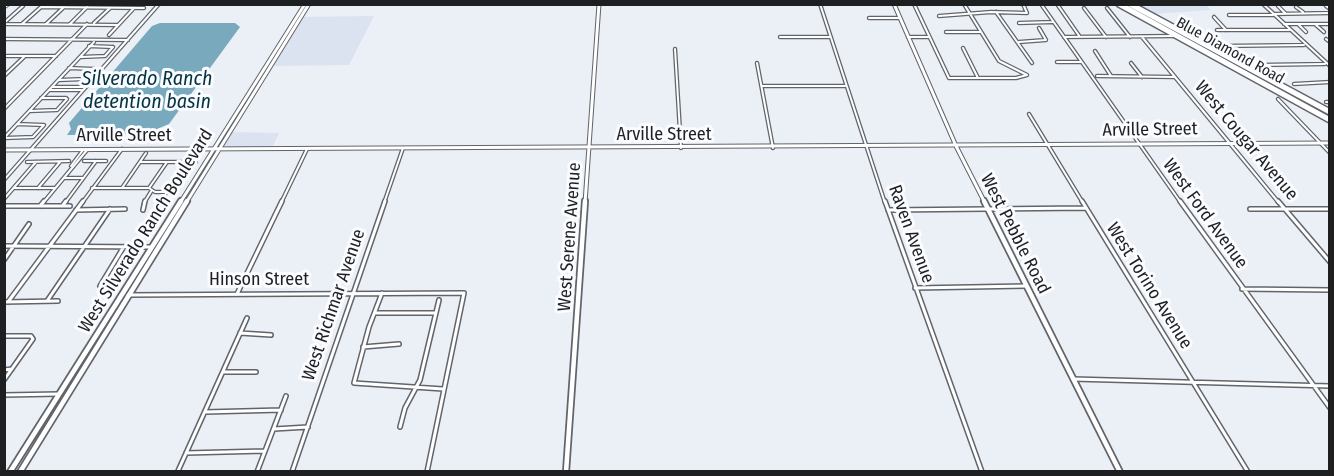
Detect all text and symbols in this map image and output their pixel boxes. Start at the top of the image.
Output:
street label: Blue Diamond Road [1173,14,1287,88]
water label: Silverado Ranch detention basin [82,67,212,114]
street label: West Cougar Avenue [1190,77,1302,205]
street label: Arville Street [1102,118,1198,142]
street label: Arville Street [616,124,712,146]
street label: West Silverado Ranch Boulevard [74,125,218,337]
street label: Arville Street [76,125,172,147]
street label: West Ford Avenue [1158,155,1252,273]
street label: West Serene Avenue [554,162,586,312]
street label: West Pebble Road [975,170,1055,298]
street label: Raven Avenue [883,182,939,286]
street label: West Torino Avenue [1101,219,1197,353]
street label: West Richmar Avenue [298,226,370,384]
street label: Hinson Street [209,269,309,291]

